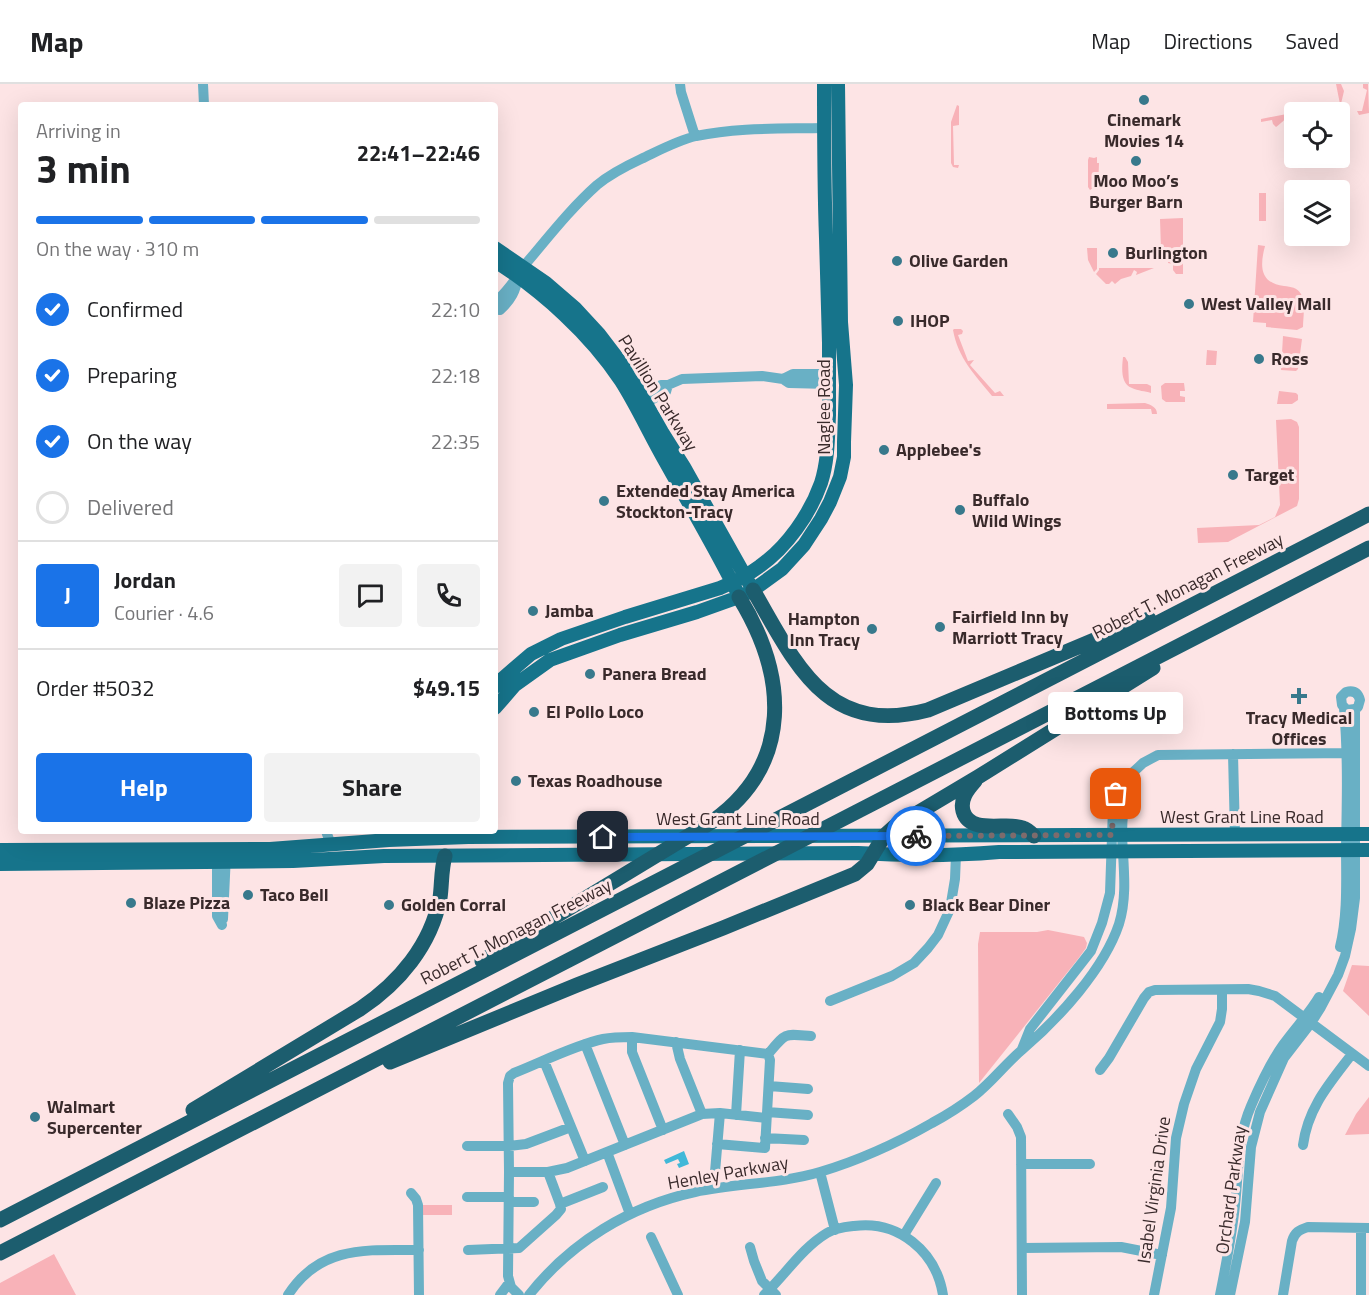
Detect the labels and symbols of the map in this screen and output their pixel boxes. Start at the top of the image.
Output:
marker: Cinemark Movies 14 [1137,93,1151,107]
place label: Cinemark Movies 14 [1104,106,1184,154]
marker: Moo Moo’s Burger Barn [1129,154,1143,168]
place label: Moo Moo’s Burger Barn [1089,167,1183,215]
place label: Burlington [1125,239,1208,266]
marker: Burlington [1106,246,1120,260]
place label: Olive Garden [909,247,1008,274]
marker: Olive Garden [890,254,904,268]
place label: West Valley Mall [1201,290,1331,317]
marker: West Valley Mall [1182,297,1196,311]
place label: IHOP [910,307,950,334]
marker: IHOP [891,314,905,328]
street label: Pavillion Parkway [612,329,705,457]
place label: Ross [1271,345,1309,372]
marker: Ross [1252,352,1266,366]
street label: Naglee Road [810,359,837,455]
place label: Applebee's [896,436,981,463]
marker: Applebee's [877,443,891,457]
place label: Target [1245,461,1295,488]
marker: Target [1226,468,1240,482]
place label: Extended Stay America Stockton-Tracy [616,477,795,525]
place label: Buffalo Wild Wings [972,486,1062,534]
marker: Extended Stay America Stockton-Tracy [597,494,611,508]
marker: Buffalo Wild Wings [953,503,967,517]
street label: Robert T. Monagan Freeway [1088,525,1288,646]
place label: Jamba [545,597,594,624]
place label: Fairfield Inn by Marriott Tracy [952,603,1068,651]
marker: Jamba [526,604,540,618]
place label: Hampton Inn Tracy [788,605,860,653]
marker: Fairfield Inn by Marriott Tracy [933,620,947,634]
marker: Hampton Inn Tracy [865,622,879,636]
place label: Panera Bread [602,660,707,687]
marker: Panera Bread [583,667,597,681]
marker: Tracy Medical Offices [1290,687,1308,705]
callout: Bottoms Up [1048,692,1184,734]
place label: El Pollo Loco [546,698,644,725]
place label: Tracy Medical Offices [1246,704,1352,752]
marker: El Pollo Loco [527,705,541,719]
place label: Texas Roadhouse [528,767,662,794]
pin [1090,768,1141,819]
marker: Texas Roadhouse [509,774,523,788]
street label: West Grant Line Road [1160,803,1324,830]
street label: West Grant Line Road [656,805,820,832]
courier [886,806,946,866]
pin [577,811,628,862]
street label: Robert T. Monagan Freeway [416,871,616,992]
place label: Taco Bell [260,881,329,908]
marker: Taco Bell [241,888,255,902]
place label: Blaze Pizza [143,889,230,916]
place label: Golden Corral [401,891,506,918]
place label: Black Bear Diner [922,891,1051,918]
marker: Blaze Pizza [124,896,138,910]
marker: Golden Corral [382,898,396,912]
marker: Black Bear Diner [903,898,917,912]
place label: Walmart Supercenter [47,1093,142,1141]
marker: Walmart Supercenter [28,1110,42,1124]
street label: Isabel Virginia Drive [1130,1115,1177,1265]
street label: Orchard Parkway [1208,1124,1253,1256]
street label: Henley Parkway [665,1149,791,1196]

